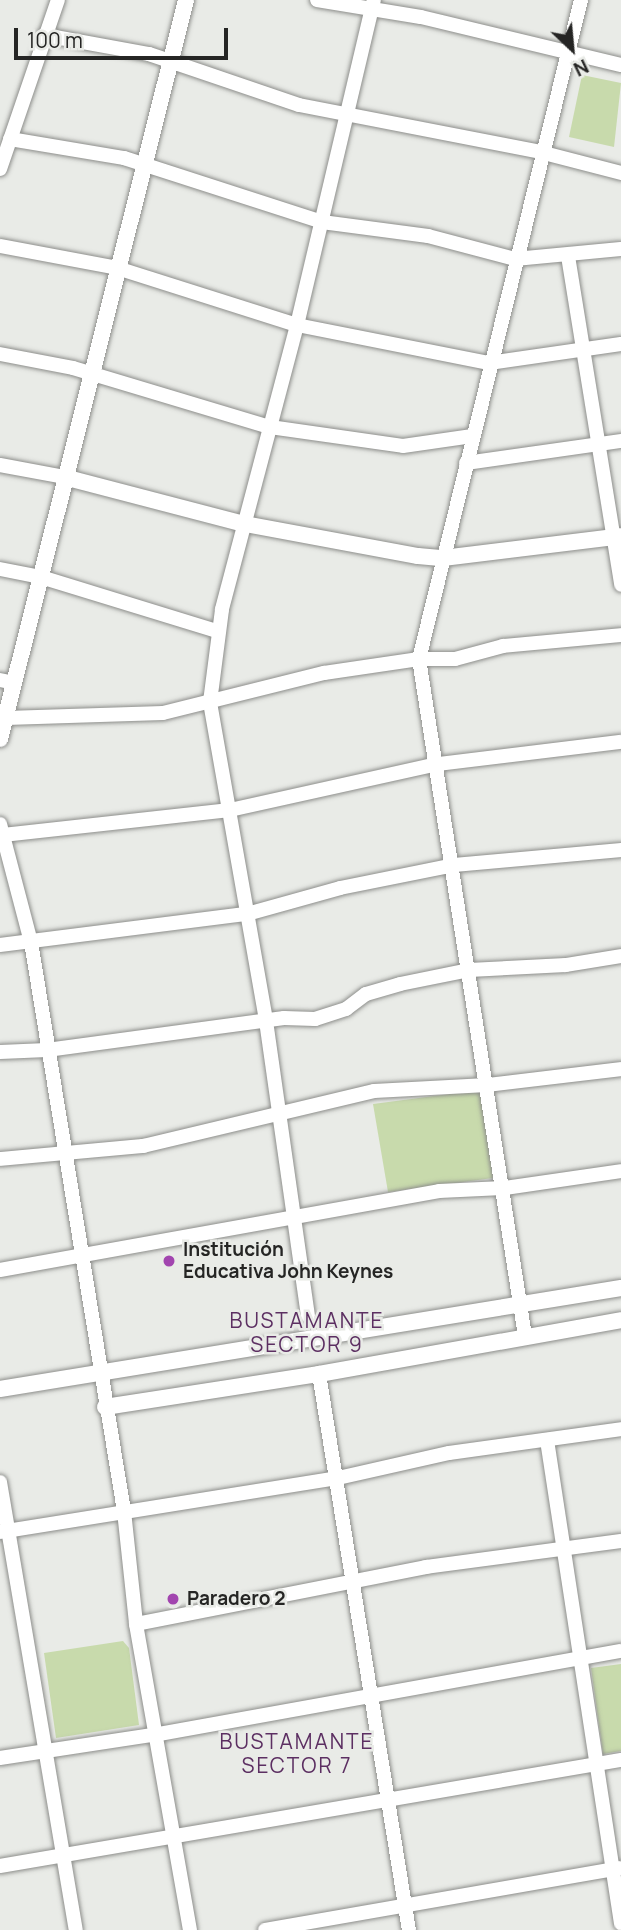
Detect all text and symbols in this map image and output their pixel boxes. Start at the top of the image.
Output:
scale bar [18,14,231,58]
north arrow [537,14,607,84]
text: 100 m [27,26,83,54]
text: N [569,53,593,83]
place label: Institución Educativa John Keynes [183,1239,393,1283]
marker: Institución Educativa John Keynes [161,1253,177,1269]
district label: BUSTAMANTE SECTOR 9 [231,1307,383,1357]
place label: Paradero 2 [187,1588,286,1610]
marker: Paradero 2 [165,1591,181,1607]
district label: BUSTAMANTE SECTOR 7 [221,1728,373,1778]

